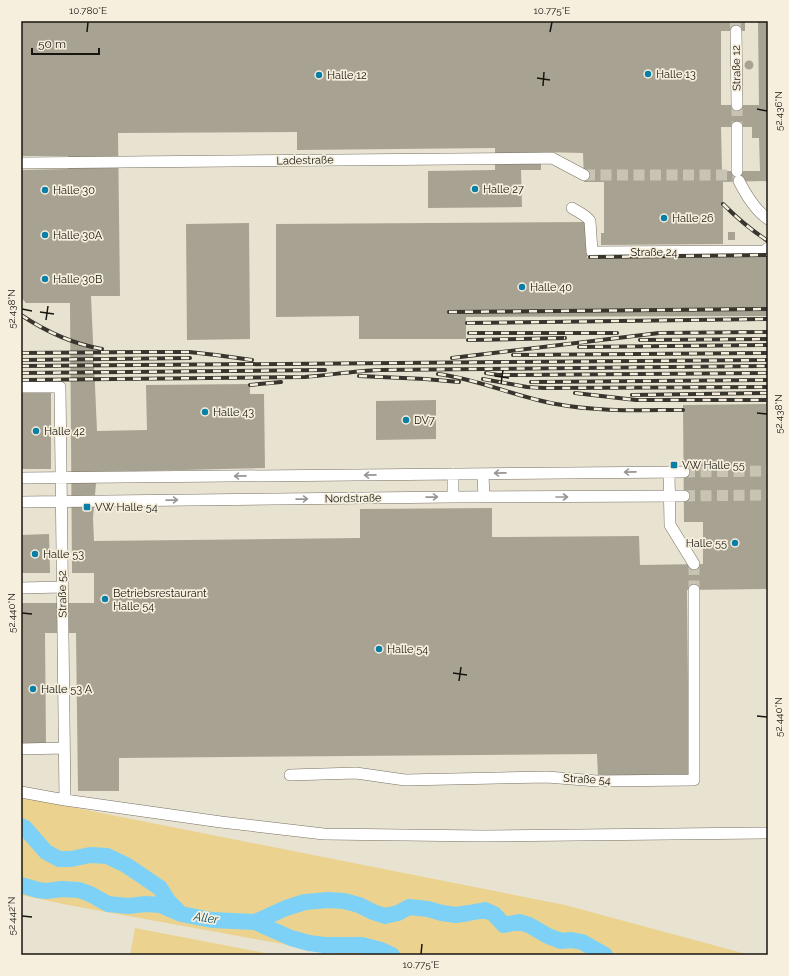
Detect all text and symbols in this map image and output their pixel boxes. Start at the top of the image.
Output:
text: 10.780°E [69,5,107,16]
text: 10.775°E [534,5,570,16]
scale bar [32,30,99,56]
text: 50 m [38,37,66,51]
street label: Straße 12 [730,45,743,91]
place label: Halle 13 [656,68,696,81]
place label: Halle 12 [327,69,367,82]
marker: Halle 13 [643,69,653,79]
marker: Halle 12 [314,70,324,80]
text: 52.436°N [773,91,784,131]
street label: Ladestraße [276,153,334,167]
place label: Halle 27 [483,183,524,196]
place label: Halle 30 [53,184,95,197]
marker: Halle 27 [470,184,480,194]
marker: Halle 30 [40,185,50,195]
place label: Halle 26 [672,212,714,225]
marker: Halle 26 [659,213,669,223]
place label: Halle 30A [53,229,103,242]
marker: Halle 30A [40,230,50,240]
street label: Straße 24 [630,246,678,259]
place label: Halle 30B [53,273,102,286]
marker: Halle 30B [40,274,50,284]
place label: Halle 40 [530,281,572,294]
marker: Halle 40 [517,282,527,292]
text: 52.438°N [6,289,17,329]
text: 52.438°N [773,394,784,434]
place label: Halle 43 [213,406,254,419]
marker: Halle 43 [200,407,210,417]
place label: DV7 [414,414,435,427]
marker: DV7 [401,415,411,425]
place label: Halle 42 [44,425,85,438]
marker: Halle 42 [31,426,41,436]
place label: VW Halle 55 [682,459,745,472]
marker: VW Halle 55 [669,460,679,470]
one-way arrow [624,468,637,476]
one-way arrow [494,469,507,477]
one-way arrow [364,471,377,479]
one-way arrow [234,472,247,480]
street label: Nordstraße [324,491,382,505]
one-way arrow [425,493,438,501]
one-way arrow [555,493,568,501]
one-way arrow [295,495,308,503]
one-way arrow [165,497,178,504]
place label: VW Halle 54 [95,501,158,514]
marker: VW Halle 54 [82,502,92,512]
place label: Halle 55 [686,537,727,550]
marker: Halle 55 [730,538,740,548]
place label: Halle 53 [43,548,84,561]
marker: Halle 53 [30,549,40,559]
street label: Straße 52 [56,570,69,618]
place label: Betriebsrestaurant Halle 54 [113,587,207,613]
text: 52.440°N [6,593,17,633]
marker: Betriebsrestaurant Halle 54 [100,594,110,604]
place label: Halle 54 [387,643,428,656]
marker: Halle 54 [374,644,384,654]
place label: Halle 53 A [41,683,93,696]
marker: Halle 53 A [28,684,38,694]
text: 52.440°N [773,697,784,737]
street label: Straße 54 [563,772,611,787]
text: 52.442°N [6,897,17,935]
water label: Aller [192,909,220,927]
text: 10.775°E [403,959,439,970]

